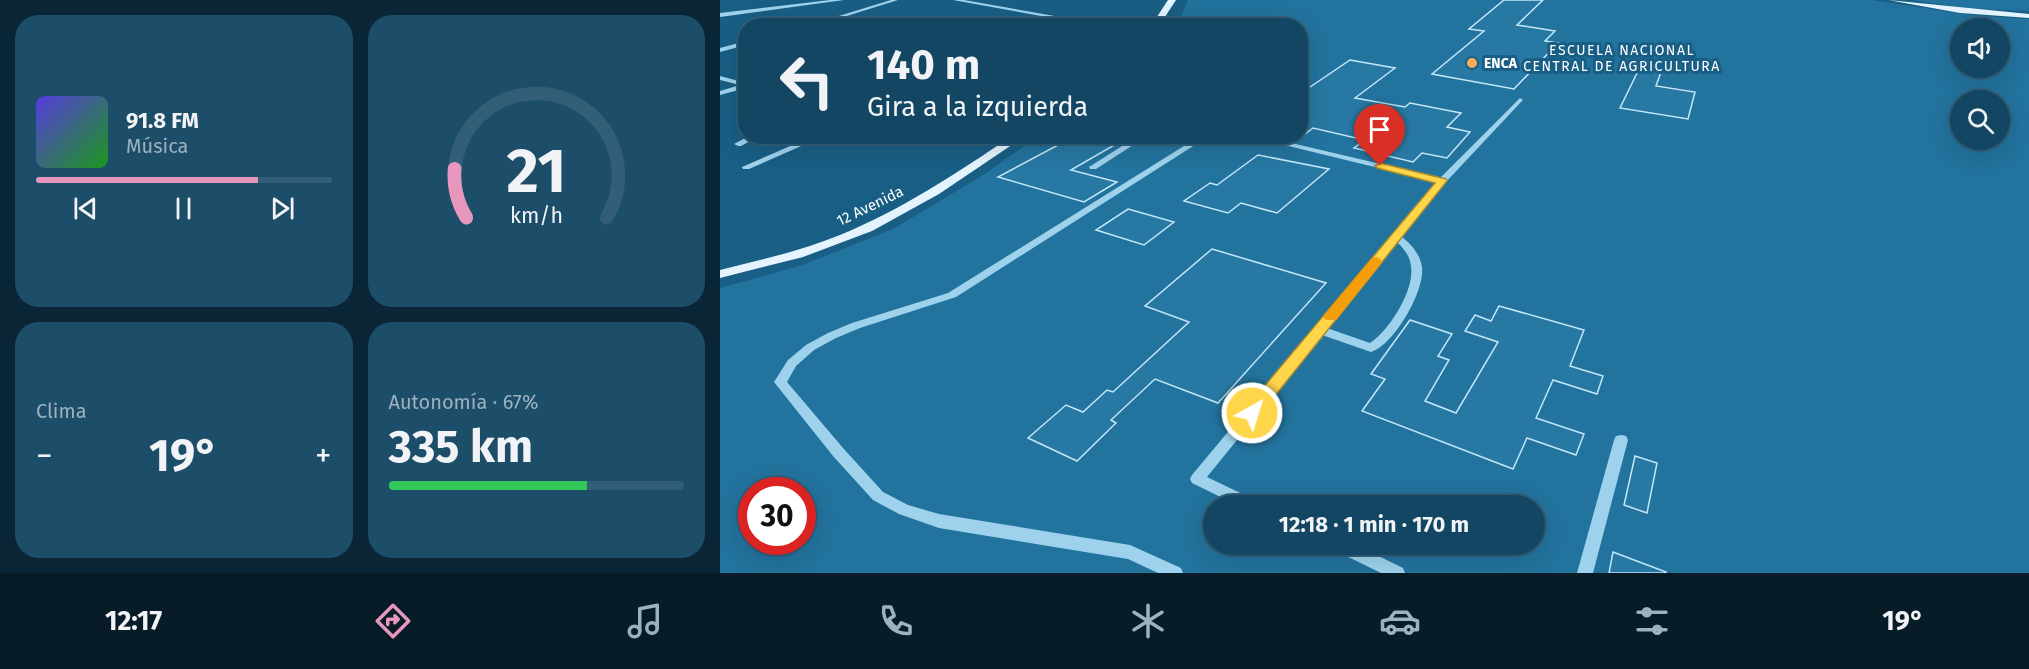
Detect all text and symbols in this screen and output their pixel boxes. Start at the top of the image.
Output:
map controls [1950,18,2010,150]
button: sound [1950,18,2010,78]
text: 140 m [867,40,980,90]
icon: left [768,42,846,120]
district label: ESCUELA NACIONAL CENTRAL DE AGRICULTURA [1523,42,1721,75]
place label: ENCA [1484,55,1518,72]
marker: ENCA [1465,56,1479,70]
button: search [1950,90,2010,150]
text: Gira a la izquierda [867,91,1088,123]
pin [1354,104,1405,166]
text: 91.8 FM [126,107,199,134]
icon: arrive [1363,113,1396,146]
text: Música [126,134,188,158]
text: 21 [506,134,566,209]
street label: 12 Avenida [834,182,906,230]
icon: previous [69,192,102,225]
icon: pause [167,192,200,225]
icon: next [266,192,299,225]
text: km/h [510,203,563,229]
position arrow [1220,381,1284,445]
text: Autonomía · 67% [389,390,538,414]
text: Clima [36,399,87,423]
text: 335 km [389,420,533,474]
text: 19° [149,429,219,483]
text: − [36,436,53,476]
text: + [315,436,332,476]
speed limit sign: 30 [738,477,816,555]
text: 12:18 · 1 min · 170 m [1279,511,1469,538]
icon: directions [372,600,414,642]
icon: music [624,600,666,642]
icon: phone [875,600,917,642]
icon: climate [1127,600,1169,642]
icon: car [1379,600,1421,642]
icon: filters [1631,600,1673,642]
text: 12:17 [105,605,162,637]
text: 19° [1882,605,1924,637]

